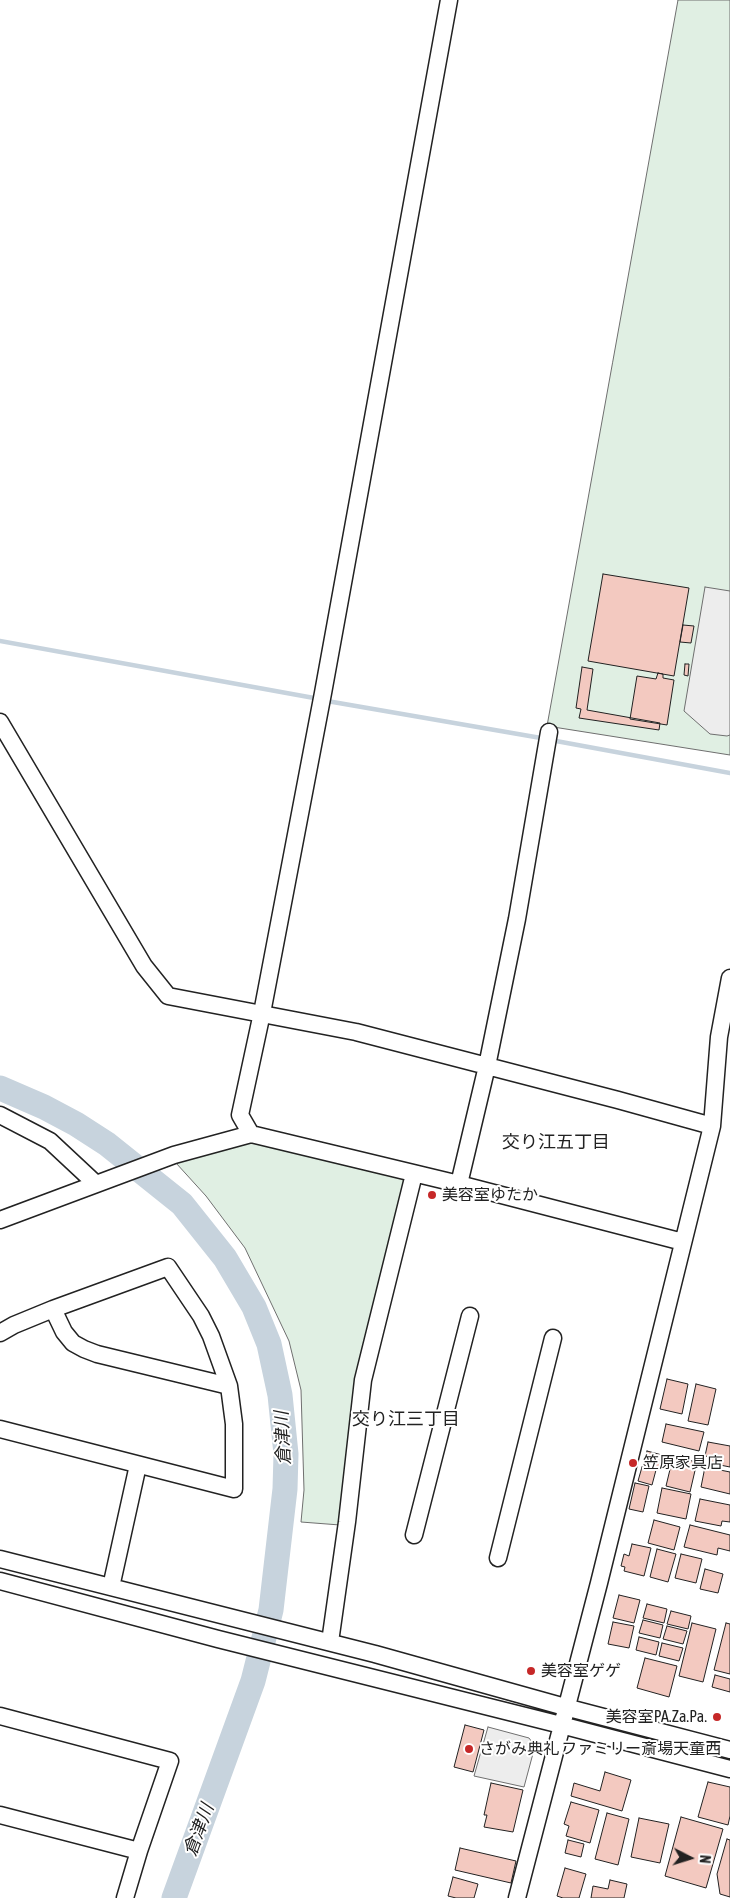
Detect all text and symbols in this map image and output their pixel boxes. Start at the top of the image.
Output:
district label: 交り江五丁目 [502,1131,610,1153]
place label: 美容室ゆたか [442,1185,538,1205]
marker: 美容室ゆたか [426,1189,438,1201]
district label: 交り江三丁目 [352,1408,460,1430]
water label: 倉津川 [271,1410,295,1466]
place label: 笠原家具店 [643,1453,723,1473]
marker: 笠原家具店 [627,1457,639,1469]
place label: 美容室ゲゲ [541,1661,621,1681]
marker: 美容室ゲゲ [525,1665,537,1677]
place label: 美容室PA.Za.Pa. [606,1707,707,1727]
marker: 美容室PA.Za.Pa. [711,1711,723,1723]
place label: さがみ典礼 ファミリー斎場天童西 [479,1739,721,1759]
marker: さがみ典礼 ファミリー斎場天童西 [463,1743,475,1755]
water label: 倉津川 [180,1801,218,1859]
north arrow [665,1833,715,1883]
text: N [697,1854,713,1864]

